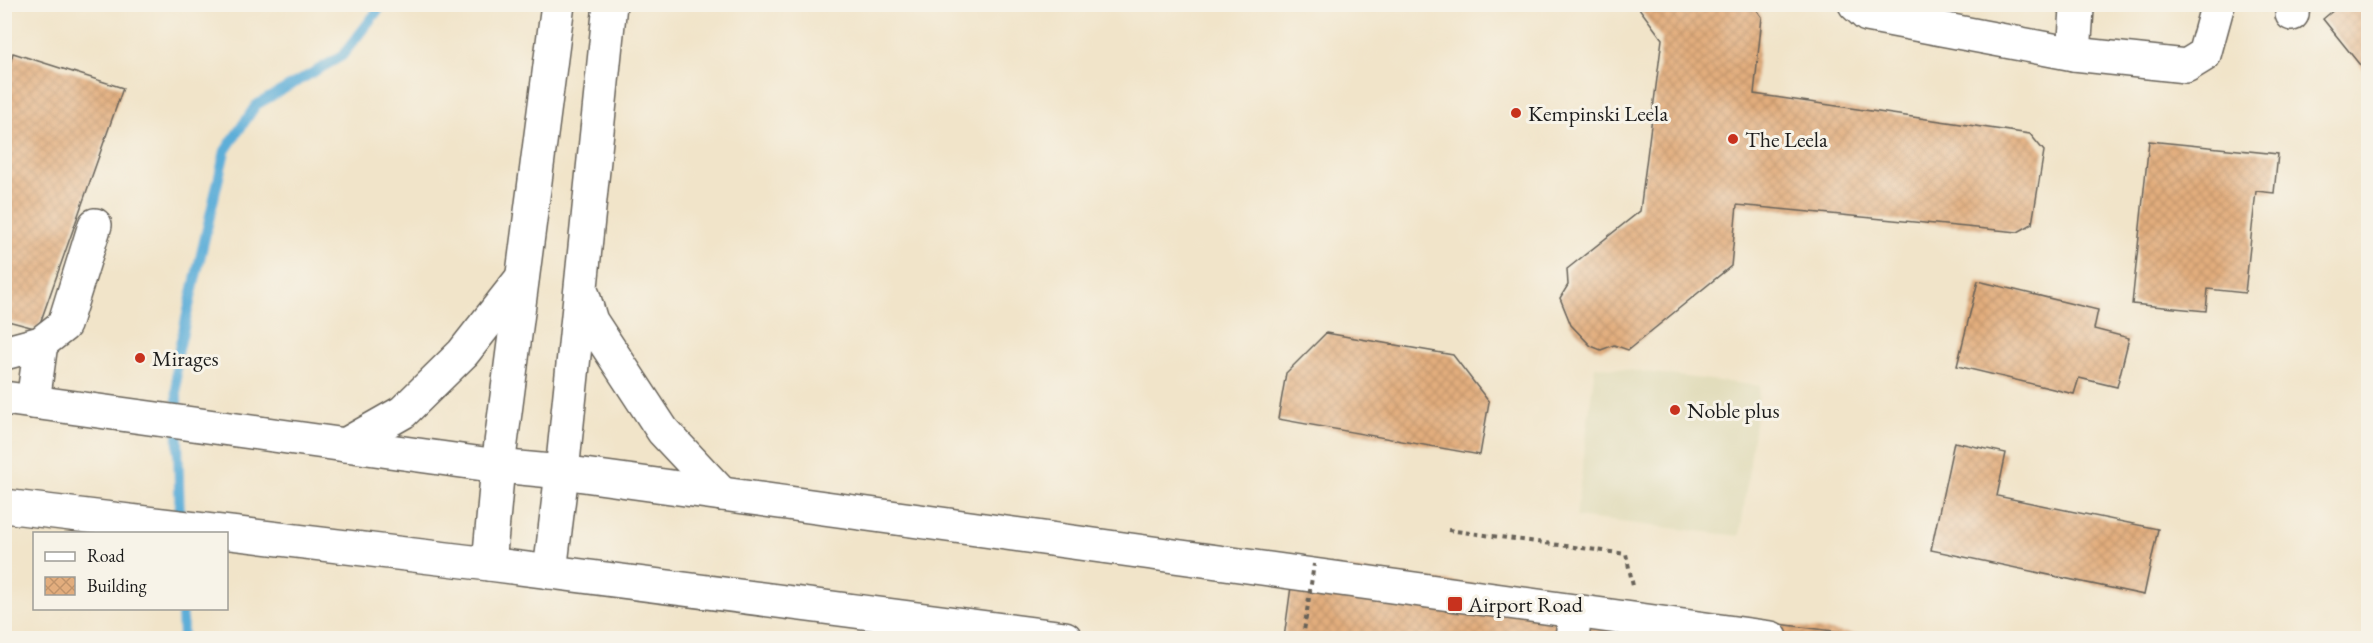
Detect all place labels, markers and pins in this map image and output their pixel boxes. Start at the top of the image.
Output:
place label: Kempinski Leela [1528,99,1668,128]
marker: Kempinski Leela [1509,106,1523,120]
place label: The Leela [1745,125,1828,154]
marker: The Leela [1726,132,1740,146]
place label: Mirages [152,344,219,373]
marker: Mirages [133,351,147,365]
place label: Noble plus [1687,396,1780,425]
marker: Noble plus [1668,403,1682,417]
place label: Airport Road [1467,590,1584,619]
marker: Airport Road [1446,595,1464,613]

